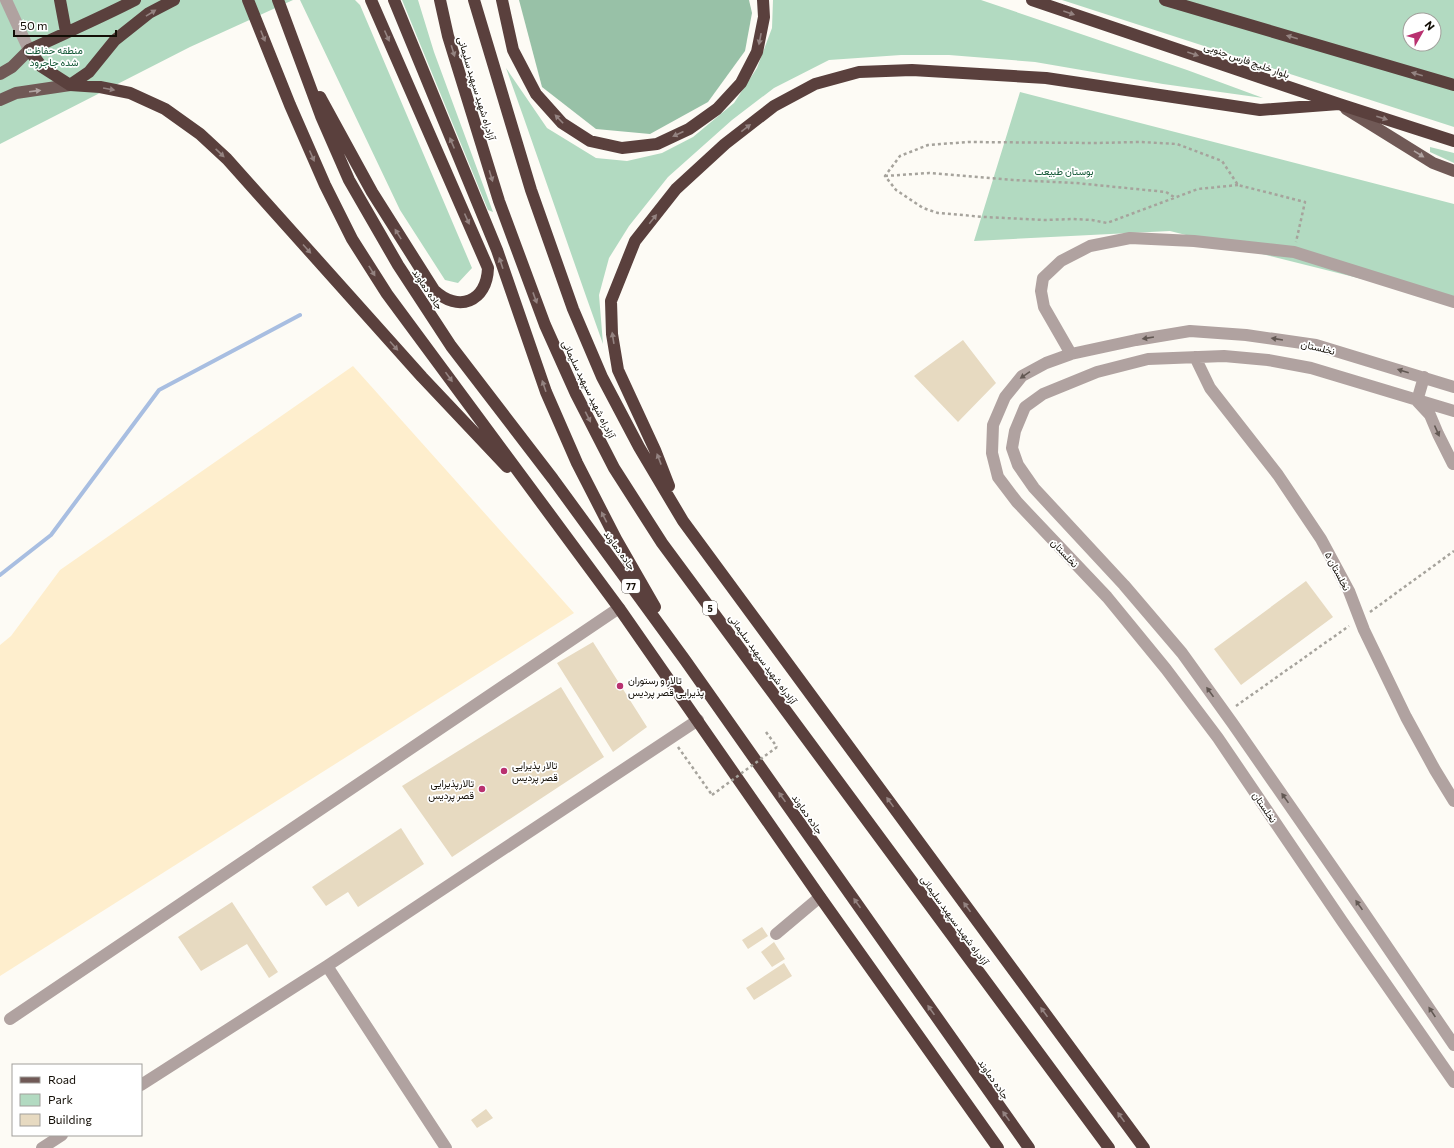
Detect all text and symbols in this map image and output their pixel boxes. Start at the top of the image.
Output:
one-way arrow [145,9,157,16]
one-way arrow [1064,10,1076,16]
scale bar [14,12,116,38]
north arrow [1402,12,1442,52]
text: 50 m [20,18,48,32]
text: N [1423,18,1438,33]
one-way arrow [384,30,390,41]
one-way arrow [260,31,266,43]
one-way arrow [756,32,762,45]
one-way arrow [1286,34,1298,40]
street label: آزادراه شهید سپهبد سلیمانی [454,35,499,142]
street label: بلوار خلیج فارس جنوبی [1202,40,1291,81]
park label: منطقه حفاظت شده جاجرود [25,44,83,69]
one-way arrow [450,46,456,58]
one-way arrow [1187,51,1199,57]
one-way arrow [1410,71,1422,77]
one-way arrow [103,86,115,92]
one-way arrow [29,88,41,94]
one-way arrow [554,114,564,124]
one-way arrow [1377,115,1389,121]
one-way arrow [740,124,751,133]
one-way arrow [673,131,684,137]
one-way arrow [449,137,455,148]
one-way arrow [215,148,225,157]
one-way arrow [1414,150,1424,158]
one-way arrow [310,151,316,163]
park label: بوستان طبیعت [1034,165,1094,178]
one-way arrow [488,170,494,182]
one-way arrow [464,213,470,225]
one-way arrow [648,213,657,224]
one-way arrow [395,228,402,240]
one-way arrow [302,244,312,254]
one-way arrow [498,257,504,269]
one-way arrow [369,265,376,277]
street label: جاده دماوند [409,267,446,312]
one-way arrow [532,292,538,304]
one-way arrow [610,332,616,344]
one-way arrow [1142,335,1155,341]
one-way arrow [1271,336,1284,342]
street label: نخلستان [1300,337,1336,357]
street label: آزادراه شهید سپهبد سلیمانی [558,338,618,441]
one-way arrow [389,341,398,351]
one-way arrow [1397,368,1409,374]
one-way arrow [445,371,453,382]
one-way arrow [1019,372,1031,379]
one-way arrow [541,380,547,392]
one-way arrow [585,411,591,422]
one-way arrow [1434,426,1440,437]
one-way arrow [655,452,661,464]
one-way arrow [601,511,608,522]
street label: جاده دماوند [601,528,639,573]
street label: نخلستان [1049,536,1081,570]
street label: نخلستان ۵ [1323,549,1353,593]
road number: 77 [622,579,640,593]
road number: 5 [703,601,717,615]
street label: آزادراه شهید سپهبد سلیمانی [725,612,800,708]
place label: تالار و رستوران پذیرایی قصر پردیس [628,674,704,700]
marker: تالار و رستوران پذیرایی قصر پردیس [615,681,625,691]
one-way arrow [1206,686,1214,697]
place label: تالار پذیرایی قصر پردیس [512,759,558,785]
marker: تالار پذیرایی قصر پردیس [499,766,509,776]
place label: تالارپذیرایی قصر پردیس [428,777,474,803]
marker: تالارپذیرایی قصر پردیس [477,784,487,794]
street label: نخلستان [1250,789,1280,825]
one-way arrow [778,792,786,802]
street label: جاده دماوند [789,792,826,837]
one-way arrow [1281,793,1289,803]
one-way arrow [886,797,894,808]
street label: آزادراه شهید سپهبد سلیمانی [917,873,992,969]
one-way arrow [853,898,861,909]
one-way arrow [1355,900,1363,910]
one-way arrow [963,902,971,912]
one-way arrow [927,1004,935,1015]
one-way arrow [1040,1006,1048,1017]
one-way arrow [1428,1007,1436,1018]
street label: جاده دماوند [975,1057,1012,1102]
legend [12,1064,142,1136]
text: Road [48,1072,76,1086]
text: Park [48,1092,74,1106]
one-way arrow [1002,1111,1010,1121]
one-way arrow [1116,1111,1125,1122]
text: Building [48,1112,92,1126]

